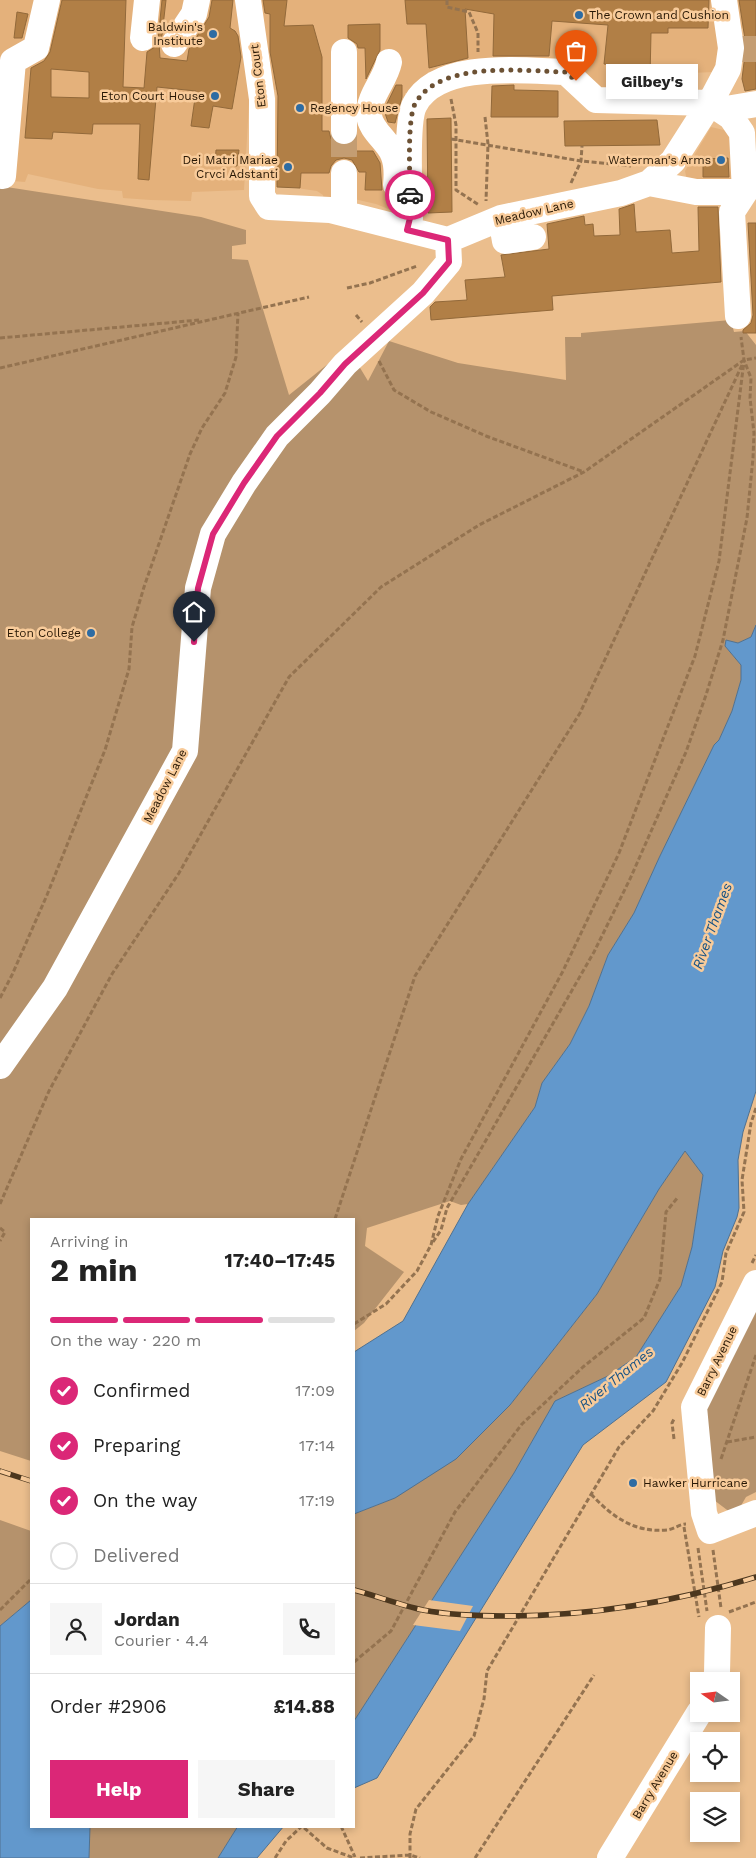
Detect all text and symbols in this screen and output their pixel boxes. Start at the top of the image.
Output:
place label: The Crown and Cushion [589,8,729,22]
marker: The Crown and Cushion [573,9,585,21]
place label: Baldwin's Institute [148,20,203,48]
marker: Baldwin's Institute [207,28,219,40]
pin [555,30,597,81]
icon: bag [562,37,590,65]
street label: Eton Court [247,44,269,108]
callout: Gilbey's [606,64,698,98]
text: Gilbey's [621,72,683,91]
place label: Eton Court House [101,89,205,103]
marker: Eton Court House [209,90,221,102]
place label: Regency House [310,101,399,115]
marker: Regency House [294,102,306,114]
place label: Dei Matri Mariae Crvci Adstanti [182,153,278,181]
place label: Waterman's Arms [608,153,711,167]
marker: Waterman's Arms [715,154,727,166]
marker: Dei Matri Mariae Crvci Adstanti [282,161,294,173]
courier [385,170,435,220]
icon: car [396,181,424,209]
street label: Meadow Lane [493,196,575,228]
pin [173,591,215,642]
icon: home [180,598,208,626]
place label: Eton College [7,626,81,640]
marker: Eton College [85,627,97,639]
street label: Meadow Lane [140,747,190,825]
water label: River Thames [689,881,735,971]
text: Arriving in [50,1232,128,1251]
text: 17:40–17:45 [224,1249,335,1272]
text: 2 min [50,1251,138,1289]
street label: Barry Avenue [694,1324,740,1398]
text: On the way · 220 m [50,1331,201,1350]
water label: River Thames [576,1343,656,1413]
icon: check [50,1377,78,1405]
text: Confirmed [93,1379,190,1402]
text: 17:09 [295,1381,335,1400]
icon: check [50,1432,78,1460]
text: Preparing [93,1434,180,1457]
text: 17:14 [299,1436,335,1455]
place label: Hawker Hurricane [643,1476,748,1490]
marker: Hawker Hurricane [627,1477,639,1489]
icon: check [50,1487,78,1515]
text: On the way [93,1489,197,1512]
text: 17:19 [299,1491,335,1510]
text: Delivered [93,1544,180,1567]
button: person [50,1603,102,1655]
button: phone [283,1603,335,1655]
text: Jordan [114,1608,180,1631]
text: Courier · 4.4 [114,1631,209,1650]
north arrow [690,1672,740,1722]
map controls [690,1672,740,1842]
text: Order #2906 [50,1695,167,1718]
text: £14.88 [273,1695,335,1718]
button: locate [690,1732,740,1782]
street label: Barry Avenue [629,1749,681,1821]
button: Help [50,1760,188,1818]
button: Share [198,1760,335,1818]
button: layers [690,1792,740,1842]

